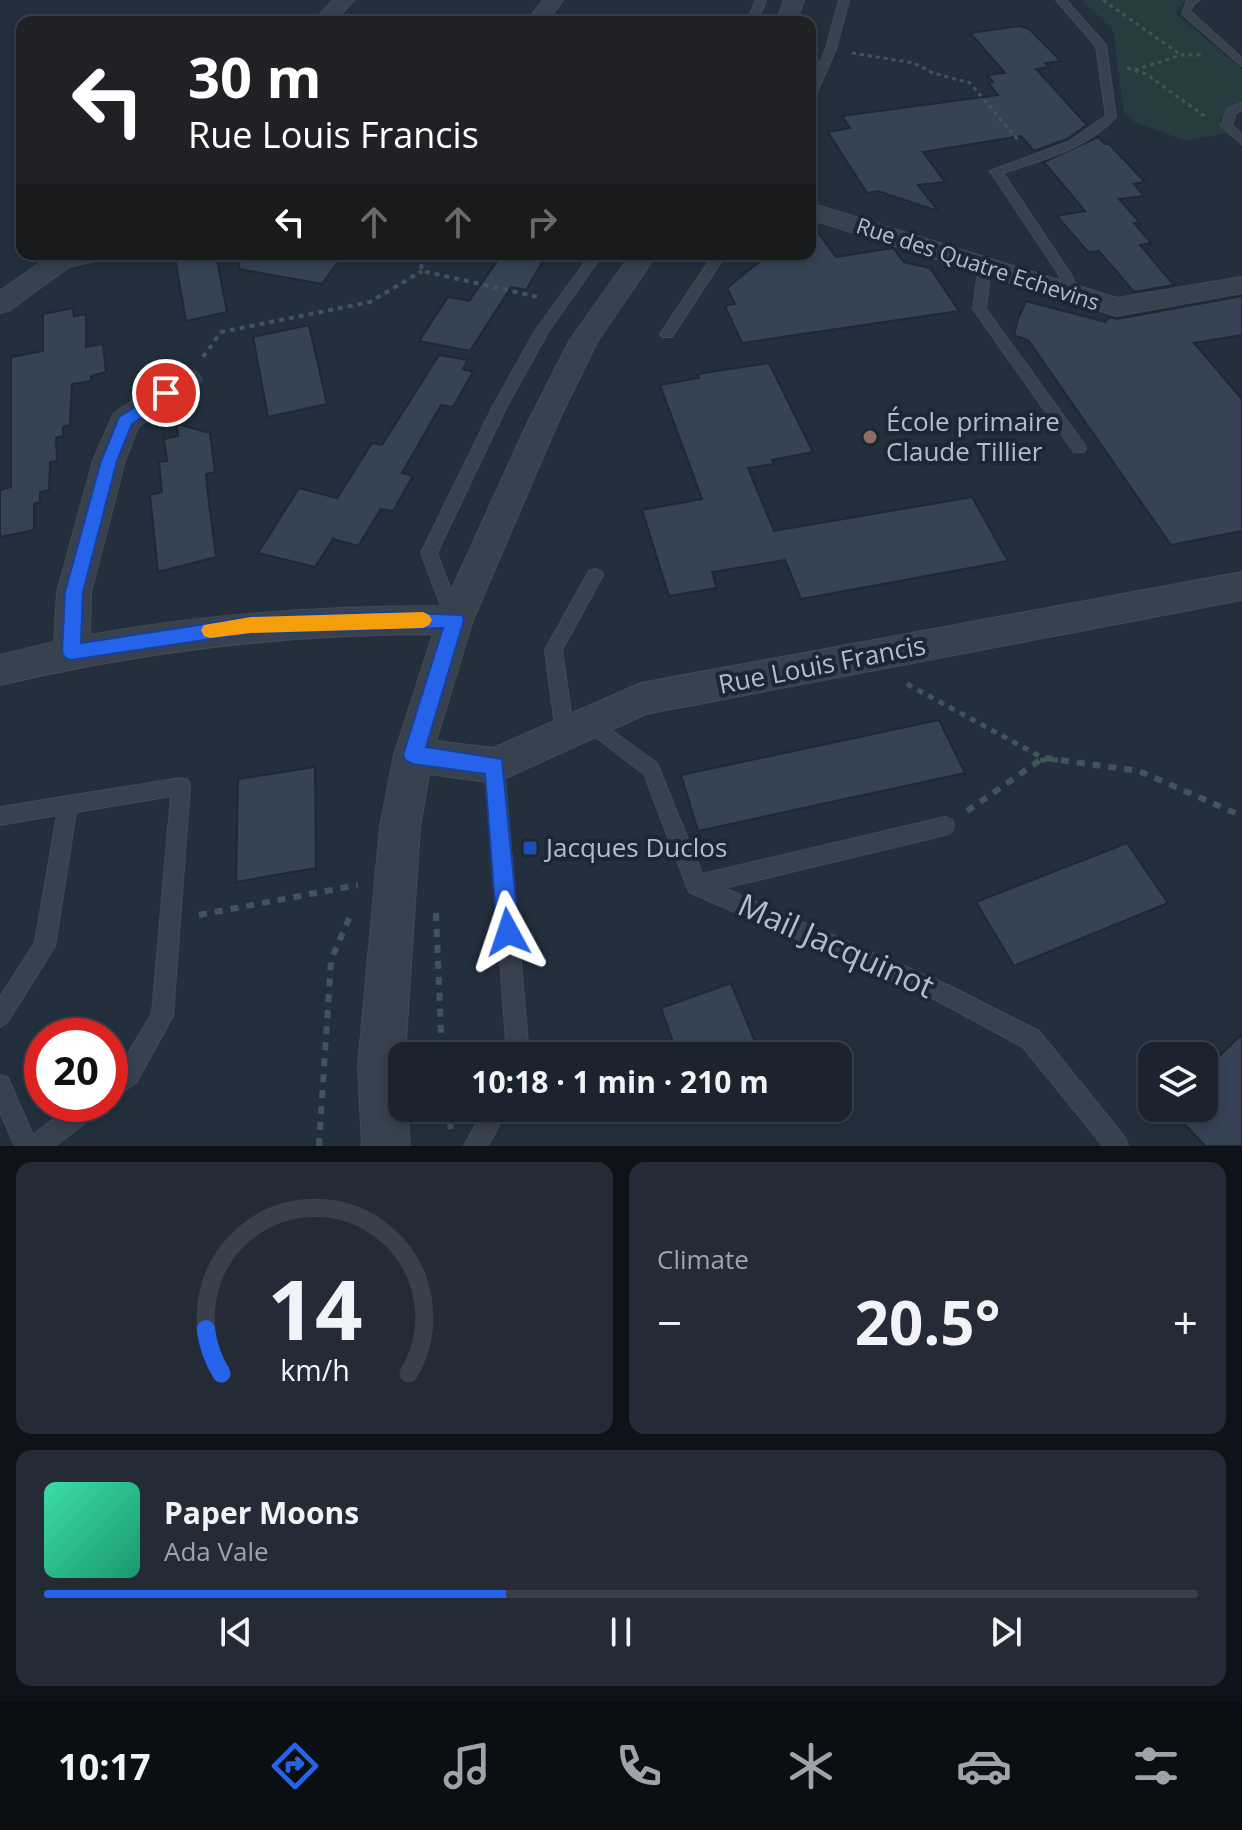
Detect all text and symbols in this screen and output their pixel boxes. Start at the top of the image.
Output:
text: 30 m [188,38,322,114]
icon: left [56,48,160,152]
text: Rue Louis Francis [188,110,479,159]
icon: left [268,200,312,244]
icon: ahead [352,200,396,244]
icon: ahead [436,200,480,244]
icon: right [520,200,564,244]
street label: Rue des Quatre Echevins [853,210,1104,317]
pin [132,359,200,427]
icon: arrive [144,371,188,415]
place label: École primaire Claude Tillier [886,403,1060,469]
marker: École primaire Claude Tillier [861,428,879,446]
street label: Rue Louis Francis [715,626,928,702]
place label: Jacques Duclos [543,829,727,865]
marker: Jacques Duclos [521,839,539,857]
street label: Mail Jacquinot [732,882,941,1007]
position arrow [466,890,550,974]
speed limit sign: 20 [24,1018,128,1122]
map controls [1138,1042,1218,1122]
button: layers [1138,1042,1218,1122]
text: 10:18 · 1 min · 210 m [471,1061,769,1102]
text: Climate [657,1241,749,1277]
text: 14 [267,1251,362,1364]
text: 20.5° [855,1281,1000,1363]
text: − [657,1292,682,1352]
text: + [1173,1292,1198,1352]
text: km/h [280,1350,349,1389]
text: Paper Moons [164,1492,359,1533]
text: Ada Vale [164,1533,269,1569]
icon: previous [214,1610,258,1654]
icon: pause [599,1610,643,1654]
icon: next [984,1610,1028,1654]
icon: directions [267,1738,323,1794]
icon: music [439,1738,495,1794]
icon: phone [611,1738,667,1794]
icon: climate [783,1738,839,1794]
icon: car [956,1738,1012,1794]
icon: filters [1128,1738,1184,1794]
text: 10:17 [58,1742,151,1791]

